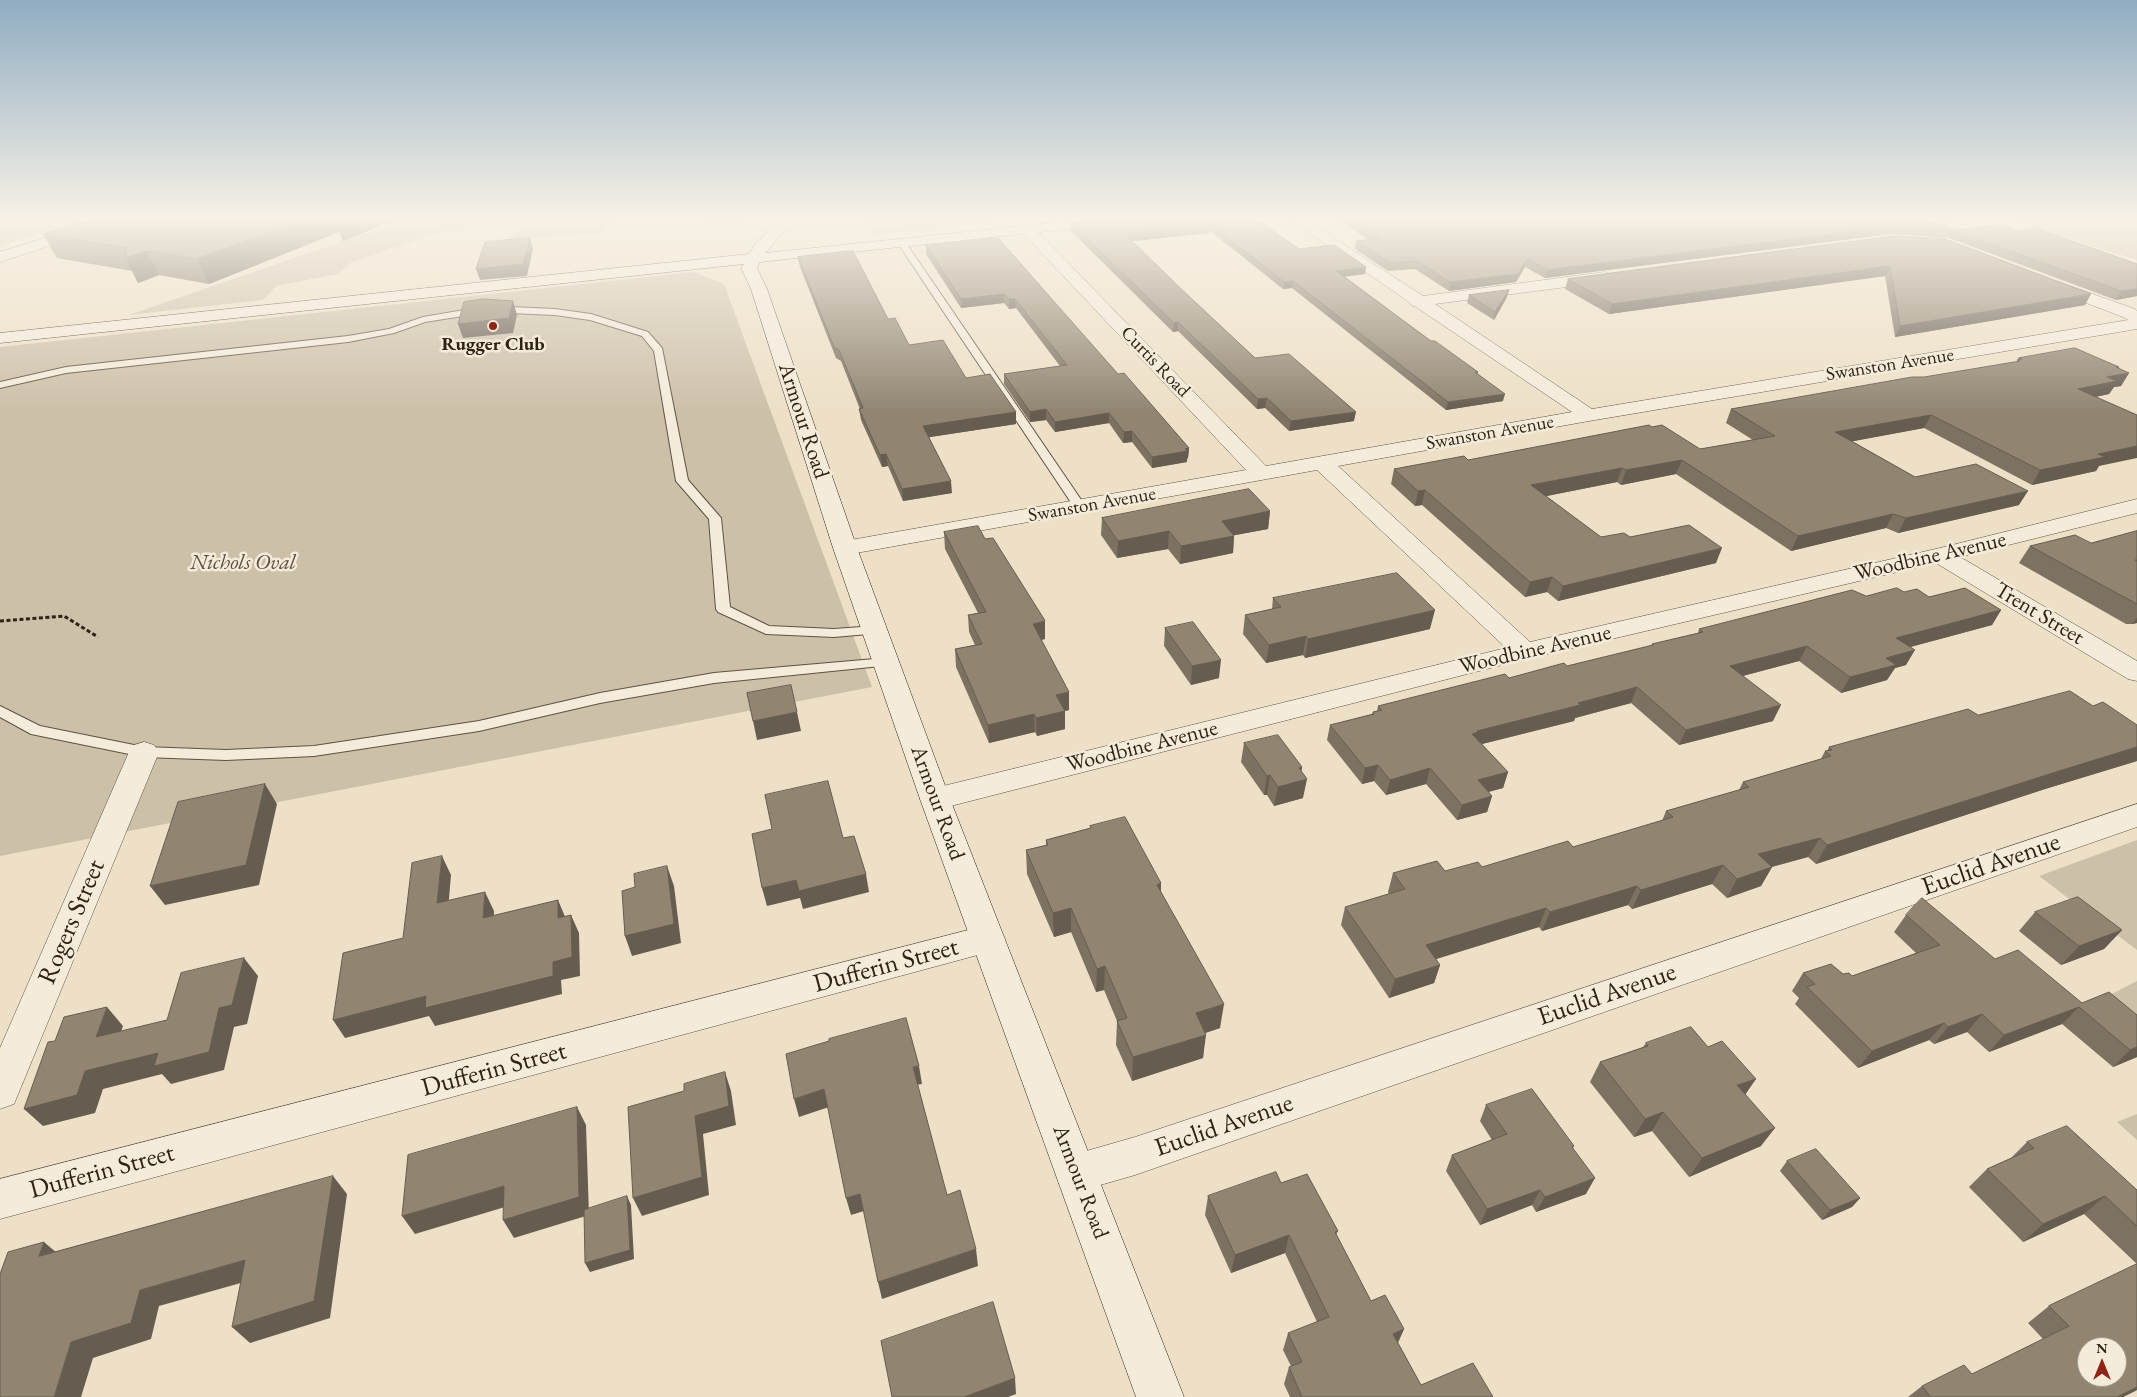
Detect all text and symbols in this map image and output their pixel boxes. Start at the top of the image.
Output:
marker: Rugger Club [487,320,499,332]
street label: Curtis Road [1115,322,1195,402]
place label: Rugger Club [441,334,545,356]
street label: Swanston Avenue [1824,344,1956,386]
street label: Armour Road [772,360,834,482]
street label: Swanston Avenue [1424,411,1556,455]
street label: Swanston Avenue [1026,483,1158,527]
street label: Woodbine Avenue [1851,527,2009,587]
park label: Nichols Oval [190,550,296,576]
street label: Trent Street [1989,577,2089,651]
street label: Woodbine Avenue [1456,620,1614,680]
street label: Woodbine Avenue [1063,715,1221,779]
street label: Armour Road [904,742,970,864]
street label: Euclid Avenue [1918,827,2064,903]
street label: Rogers Street [32,855,112,989]
street label: Dufferin Street [810,932,962,1000]
street label: Euclid Avenue [1534,957,1680,1033]
street label: Dufferin Street [418,1036,570,1104]
street label: Euclid Avenue [1151,1088,1297,1164]
street label: Armour Road [1046,1121,1114,1243]
street label: Dufferin Street [26,1138,178,1206]
north arrow [2077,1337,2127,1387]
text: N [2096,1339,2108,1357]

